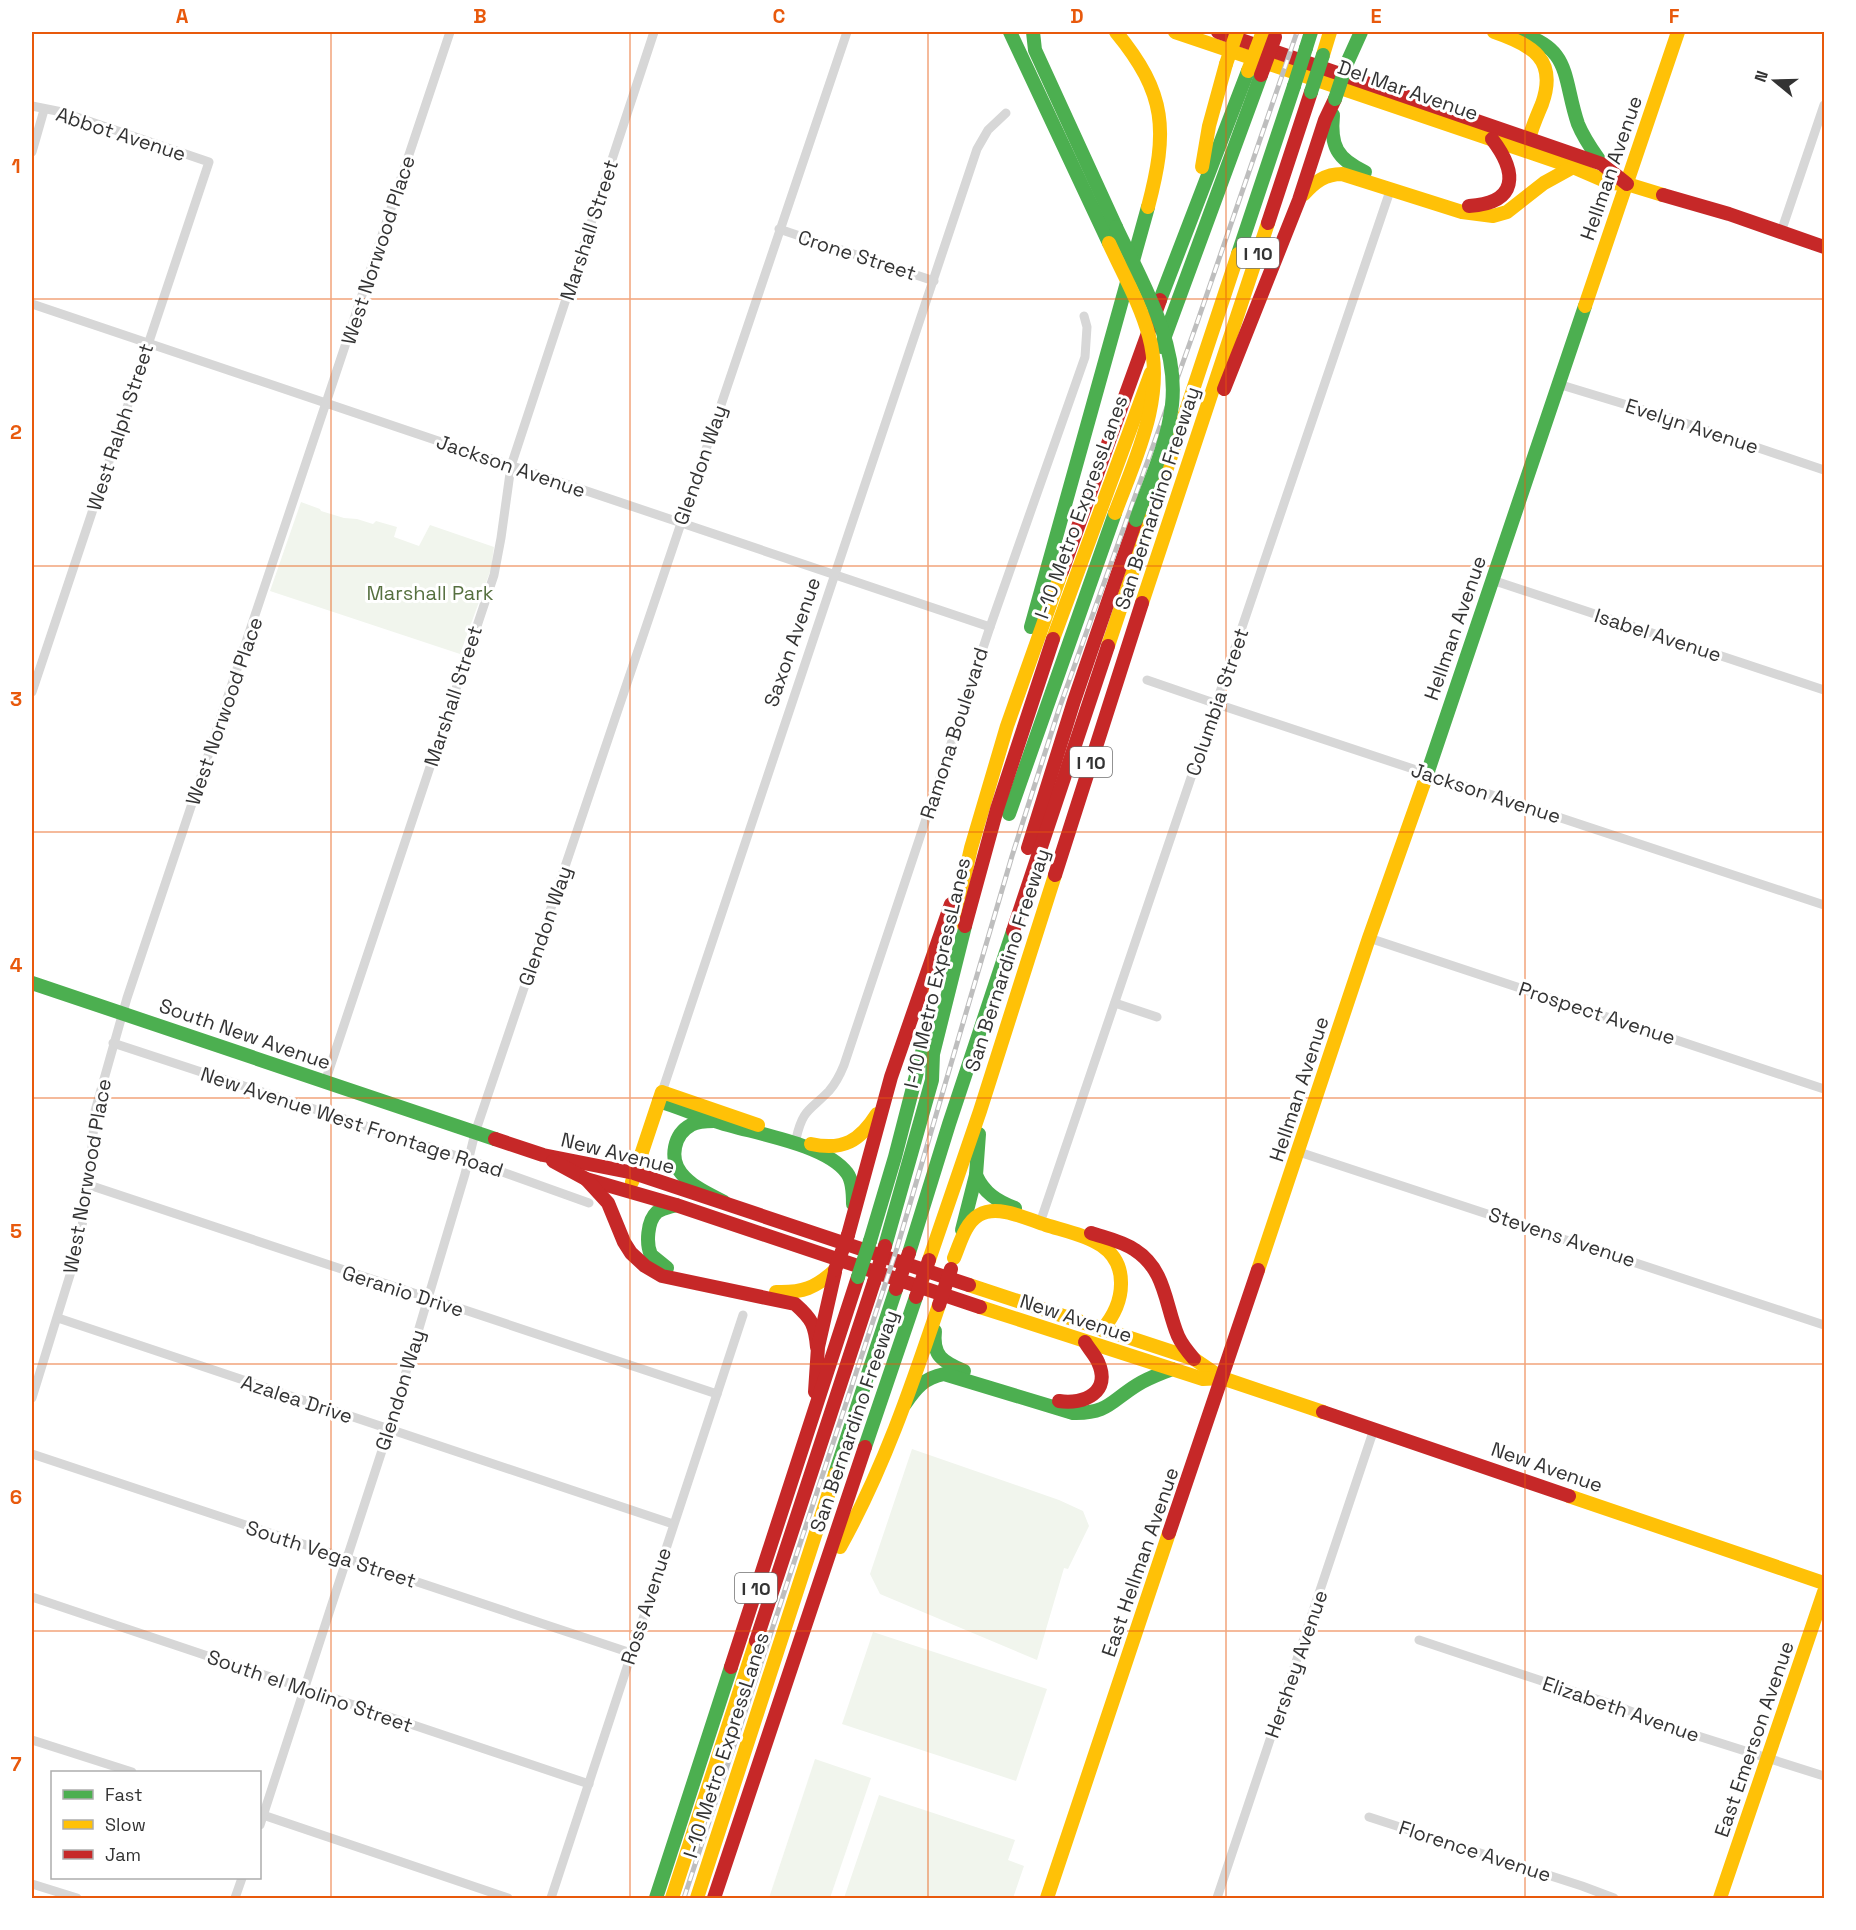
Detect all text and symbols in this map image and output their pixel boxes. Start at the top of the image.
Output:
text: A [176,3,189,29]
text: B [473,3,487,29]
text: C [773,3,786,29]
text: D [1070,3,1084,29]
text: E [1370,3,1382,29]
text: F [1669,3,1680,29]
north arrow [1745,51,1805,111]
street label: Del Mar Avenue [1334,54,1482,126]
text: N [1750,68,1773,85]
street label: Hellman Avenue [1574,92,1648,244]
street label: Abbot Avenue [53,101,189,167]
street label: West Norwood Place [335,152,421,348]
text: 1 [11,153,21,179]
street label: Marshall Street [554,156,624,304]
street label: Crone Street [795,224,919,286]
road number: I 10 [1237,238,1279,268]
street label: West Ralph Street [81,340,159,514]
street label: San Bernardino Freeway [1109,383,1205,613]
street label: I-10 Metro ExpressLanes [1028,392,1134,622]
street label: Evelyn Avenue [1622,392,1762,460]
street label: Glendon Way [667,401,733,529]
text: 2 [10,419,22,445]
street label: Jackson Avenue [433,428,589,504]
street label: Hellman Avenue [1418,552,1492,704]
street label: Saxon Avenue [758,574,826,710]
park label: Marshall Park [367,580,494,606]
street label: Isabel Avenue [1591,602,1725,668]
street label: West Norwood Place [180,613,268,809]
street label: Marshall Street [418,622,488,770]
street label: Columbia Street [1179,624,1255,780]
street label: Ramona Boulevard [914,644,994,822]
text: 3 [10,686,22,712]
road number: I 10 [1070,747,1112,777]
street label: Jackson Avenue [1408,757,1564,829]
street label: San Bernardino Freeway [959,845,1055,1075]
street label: I-10 Metro ExpressLanes [898,855,976,1091]
street label: Glendon Way [512,862,578,990]
text: 4 [10,952,23,978]
street label: Prospect Avenue [1515,975,1679,1051]
street label: South New Avenue [156,992,334,1076]
street label: Hellman Avenue [1263,1013,1335,1165]
street label: New Avenue West Frontage Road [197,1061,507,1183]
street label: West Norwood Place [57,1077,117,1275]
street label: New Avenue [558,1126,678,1180]
street label: Stevens Avenue [1485,1201,1639,1273]
text: 5 [10,1218,22,1244]
street label: Geranio Drive [339,1259,467,1323]
street label: New Avenue [1017,1288,1135,1348]
street label: San Bernardino Freeway [804,1307,904,1535]
street label: Glendon Way [369,1326,431,1454]
street label: Azalea Drive [238,1369,356,1429]
street label: New Avenue [1488,1436,1606,1498]
street label: East Hellman Avenue [1095,1464,1185,1660]
text: 6 [10,1484,22,1510]
street label: South Vega Street [243,1514,419,1594]
street label: Ross Avenue [615,1544,677,1668]
road number: I 10 [735,1573,777,1603]
street label: Hershey Avenue [1259,1587,1333,1741]
street label: I-10 Metro ExpressLanes [677,1629,775,1861]
street label: East Emerson Avenue [1708,1638,1800,1840]
street label: South el Molino Street [204,1644,416,1738]
street label: Elizabeth Avenue [1539,1670,1703,1748]
text: 7 [10,1751,22,1777]
legend [51,1771,261,1879]
text: Fast [105,1783,142,1806]
text: Slow [105,1813,146,1836]
street label: Florence Avenue [1396,1814,1554,1888]
text: Jam [105,1843,141,1866]

